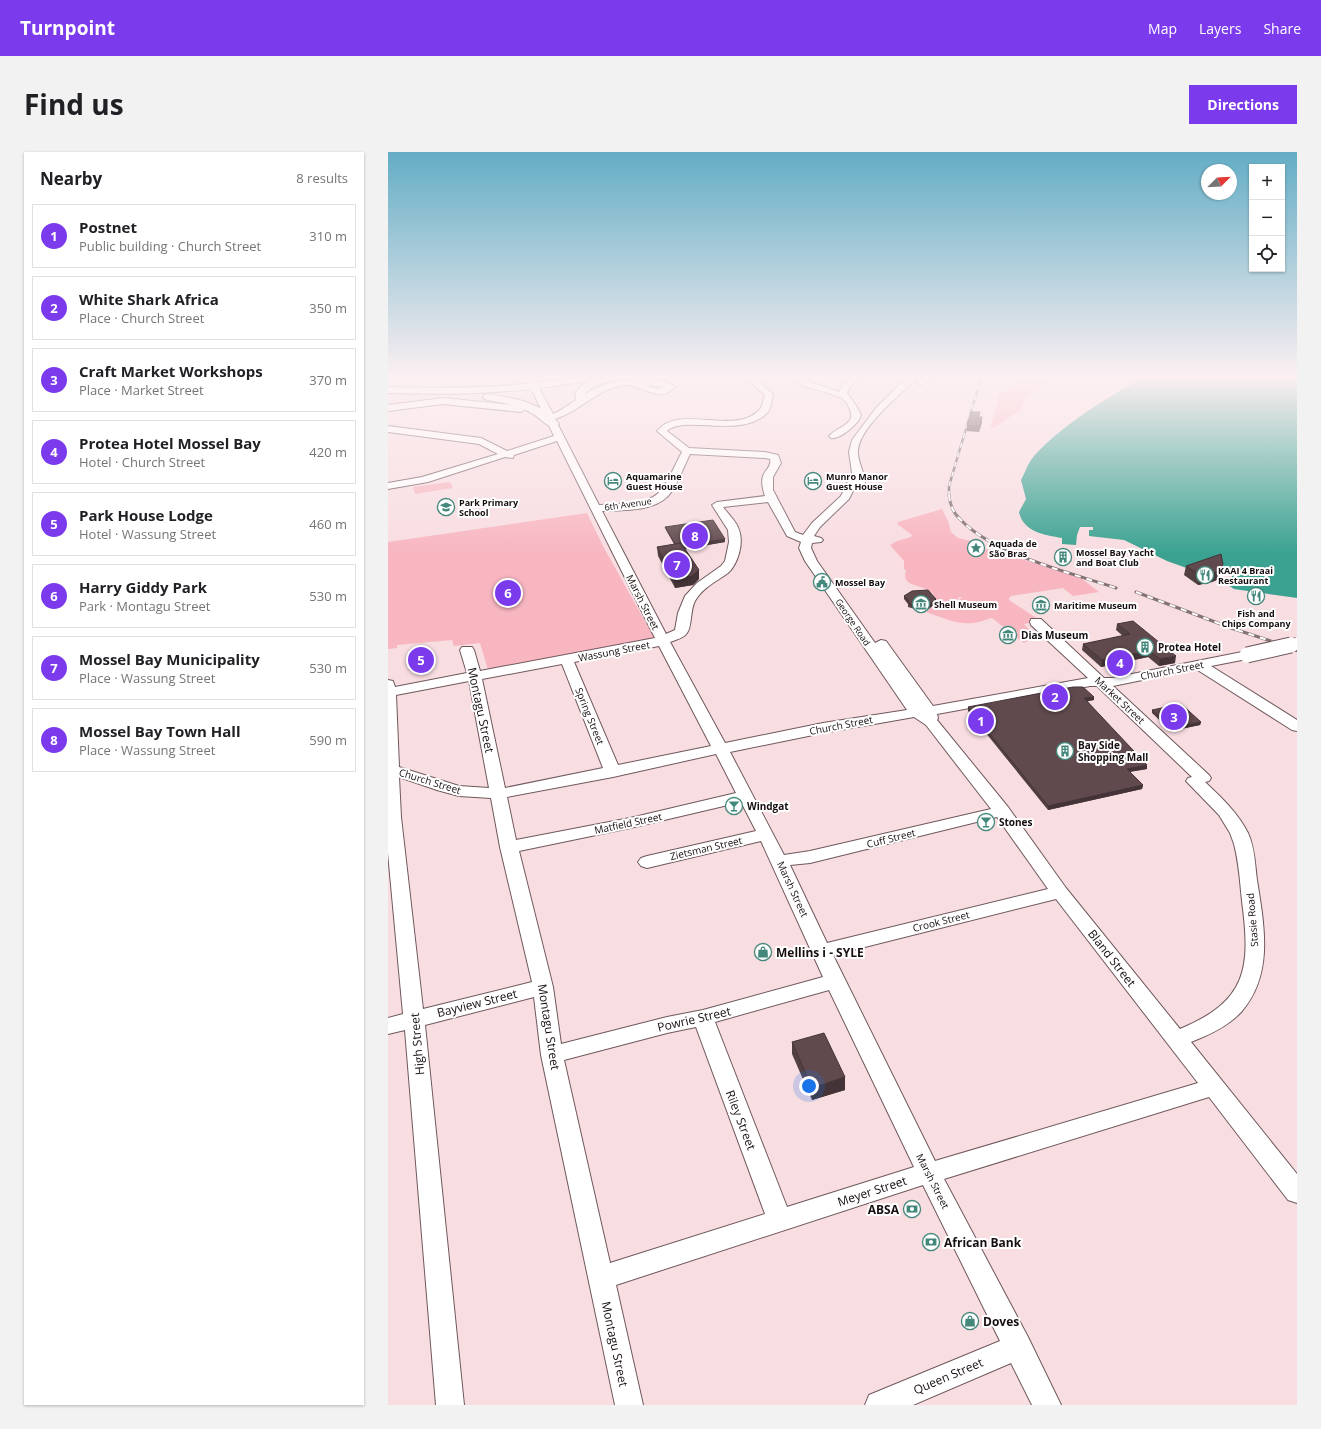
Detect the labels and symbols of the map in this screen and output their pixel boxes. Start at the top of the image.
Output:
north arrow [1201,164,1237,200]
place label: Aquamarine Guest House [626,470,683,493]
place label: Munro Manor Guest House [826,470,888,493]
hotel icon: Aquamarine Guest House [603,471,623,491]
hotel icon: Munro Manor Guest House [803,471,823,491]
street label: 6th Avenue [604,494,652,514]
place label: Park Primary School [459,496,519,519]
school or university icon: Park Primary School [436,497,456,517]
pin: 8 [682,521,708,551]
place label: Aquada de São Bras [989,537,1037,560]
place icon: Aquada de São Bras [966,538,986,558]
place label: Mossel Bay Yacht and Boat Club [1076,546,1154,569]
building icon: Mossel Bay Yacht and Boat Club [1053,547,1073,567]
pin: 7 [664,550,690,580]
place label: KAAI 4 Braai Restaurant [1218,564,1273,587]
restaurant icon: KAAI 4 Braai Restaurant [1195,565,1215,585]
street label: Marsh Street [623,572,663,632]
public building icon: Mossel Bay [812,572,832,592]
place label: Mossel Bay [835,576,886,589]
pin: 6 [495,578,521,608]
restaurant icon: Fish and Chips Company [1246,586,1266,606]
museum icon: Shell Museum [911,594,931,614]
museum icon: Maritime Museum [1031,595,1051,615]
street label: George Road [832,596,874,648]
place label: Shell Museum [934,598,997,611]
place label: Maritime Museum [1054,599,1137,612]
place label: Fish and Chips Company [1221,607,1291,630]
museum icon: Dias Museum [998,625,1018,645]
place label: Dias Museum [1021,628,1089,642]
street label: Wassung Street [577,637,651,665]
building icon: Protea Hotel [1135,637,1155,657]
place label: Protea Hotel [1158,640,1221,654]
pin: 5 [408,645,434,675]
pin: 4 [1107,648,1133,678]
street label: Church Street [1139,657,1205,683]
street label: Montagu Street [464,666,498,754]
street label: Market Street [1092,673,1148,727]
pin: 2 [1042,682,1068,712]
street label: Spring Street [572,685,608,747]
pin: 3 [1161,702,1187,732]
pin: 1 [968,706,994,736]
street label: Church Street [808,712,874,738]
place label: Bay Side Shopping Mall [1078,738,1148,764]
building icon: Bay Side Shopping Mall [1055,741,1075,761]
street label: Church Street [397,765,463,797]
bar icon: Windgat [724,796,744,816]
place label: Windgat [747,799,789,813]
street label: Matfield Street [593,809,664,837]
bar icon: Stones [976,812,996,832]
place label: Stones [999,815,1033,829]
street label: Cuff Street [865,825,917,851]
street label: Zietsman Street [669,833,744,863]
street label: Marsh Street [774,859,812,920]
street label: Stasie Road [1243,893,1261,947]
street label: Crook Street [911,907,971,935]
street label: Bland Street [1084,926,1140,990]
shop icon: Mellins i - SYLE [753,942,773,962]
place label: Mellins i - SYLE [776,944,864,961]
street label: Montagu Street [534,983,564,1071]
street label: Bayview Street [435,985,519,1021]
street label: Powrie Street [656,1002,732,1036]
street label: High Street [406,1012,428,1076]
your location [799,1076,819,1096]
street label: Riley Street [722,1088,760,1152]
street label: Marsh Street [913,1151,953,1211]
street label: Meyer Street [835,1172,909,1210]
bank icon: ABSA [902,1199,922,1219]
place label: ABSA [868,1201,900,1218]
bank icon: African Bank [921,1232,941,1252]
place label: African Bank [944,1234,1022,1251]
street label: Montagu Street [598,1300,632,1388]
shop icon: Doves [960,1311,980,1331]
place label: Doves [983,1313,1019,1330]
street label: Queen Street [911,1354,985,1398]

